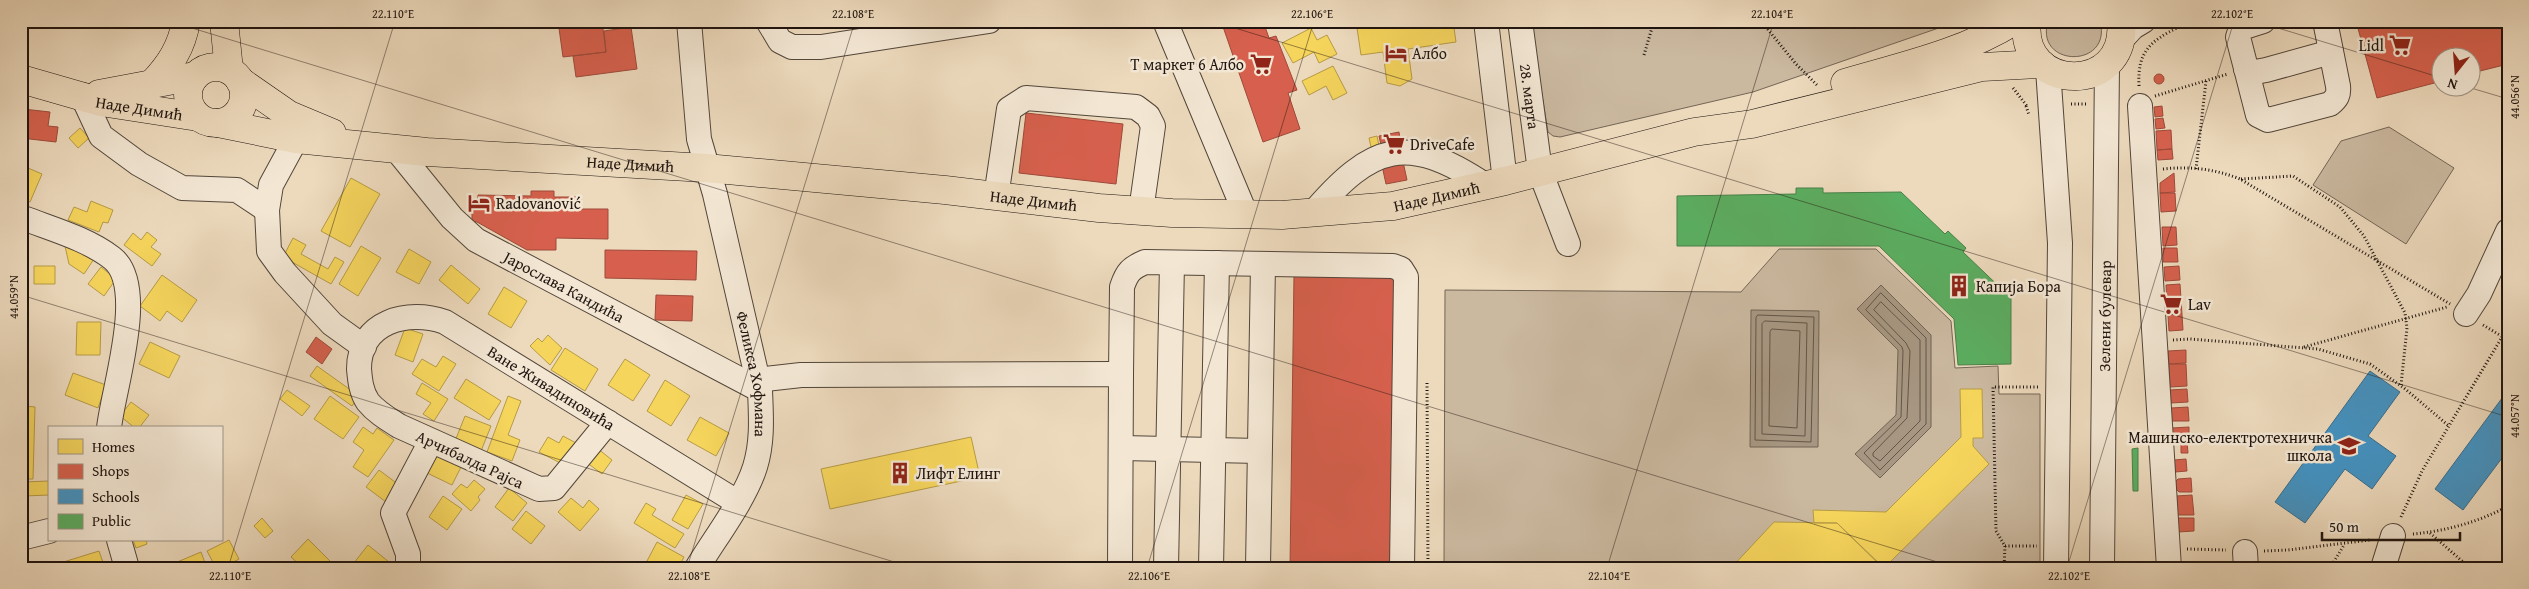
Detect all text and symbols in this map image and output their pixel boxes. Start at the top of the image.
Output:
text: 22.110°E [372,5,414,22]
text: 22.108°E [832,5,874,22]
text: 22.106°E [1291,5,1333,22]
text: 22.104°E [1751,5,1793,22]
text: 22.102°E [2211,5,2253,22]
supermarket icon: Lidl [2387,32,2413,58]
place label: Lidl [2359,33,2385,57]
hotel icon: Албо [1383,40,1409,66]
place label: Албо [1412,41,1447,65]
north arrow [2432,48,2482,98]
supermarket icon: Т маркет 6 Албо [1248,51,1274,77]
place label: Т маркет 6 Албо [1131,52,1244,76]
street label: 28. марта [1514,62,1546,131]
text: N [2444,73,2460,95]
text: 44.056°N [2506,75,2523,119]
street label: Наде Димић [94,89,184,126]
supermarket icon: DriveCafe [1381,131,1407,157]
place label: DriveCafe [1410,132,1475,156]
street label: Наде Димић [586,149,675,178]
street label: Наде Димић [1391,175,1482,218]
street label: Наде Димић [989,183,1079,217]
hotel icon: Radovanović [466,190,492,216]
place label: Radovanović [496,191,581,215]
street label: Јарослава Кандића [498,244,629,328]
street label: Зелени булевар [2092,260,2117,372]
building icon: Капија Бора [1946,273,1972,299]
place label: Капија Бора [1976,274,2061,298]
text: 44.059°N [5,275,22,319]
supermarket icon: Lav [2158,291,2184,317]
place label: Lav [2188,292,2211,316]
street label: Феликса Хофмана [730,309,773,438]
street label: Ване Живадиновића [483,339,620,436]
text: 44.057°N [2506,394,2523,438]
street label: Арчибалда Рајса [412,424,528,495]
place label: Машинско-електротехничка школа [2128,425,2332,467]
legend [48,426,222,542]
school or university icon: Машинско-електротехничка школа [2336,433,2362,459]
text: Homes [92,436,135,457]
text: Shops [92,460,129,481]
building icon: Лифт Елинг [887,460,913,486]
place label: Лифт Елинг [916,461,1000,485]
text: Schools [92,486,140,507]
scale bar [2322,509,2459,541]
text: Public [92,510,131,531]
text: 50 m [2329,516,2360,537]
text: 22.110°E [209,567,251,584]
text: 22.108°E [668,567,710,584]
text: 22.106°E [1128,567,1170,584]
text: 22.104°E [1588,567,1630,584]
text: 22.102°E [2048,567,2090,584]

